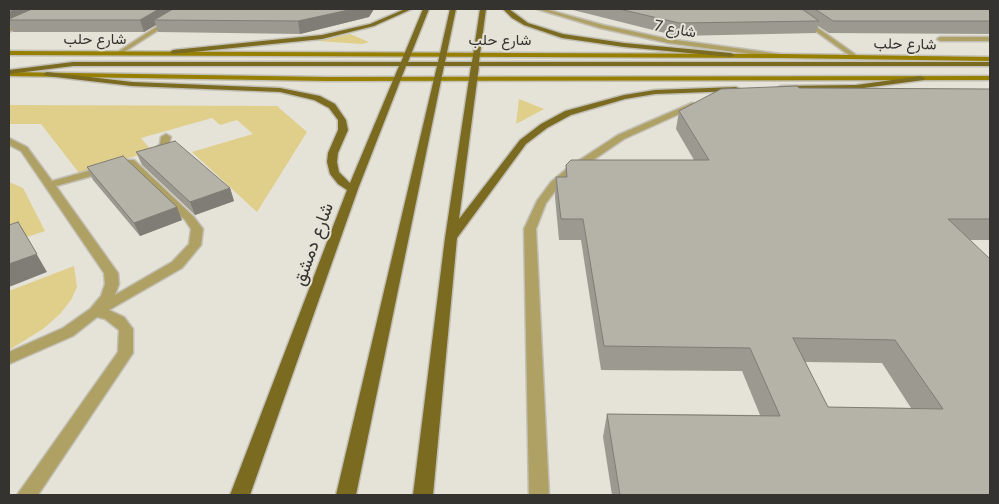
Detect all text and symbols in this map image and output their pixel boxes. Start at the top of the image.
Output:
street label: شارع 7 [652,16,698,42]
street label: شارع حلب [64,30,126,48]
street label: شارع حلب [469,31,531,49]
street label: شارع حلب [873,34,937,54]
street label: شارع دمشق [288,200,338,288]

